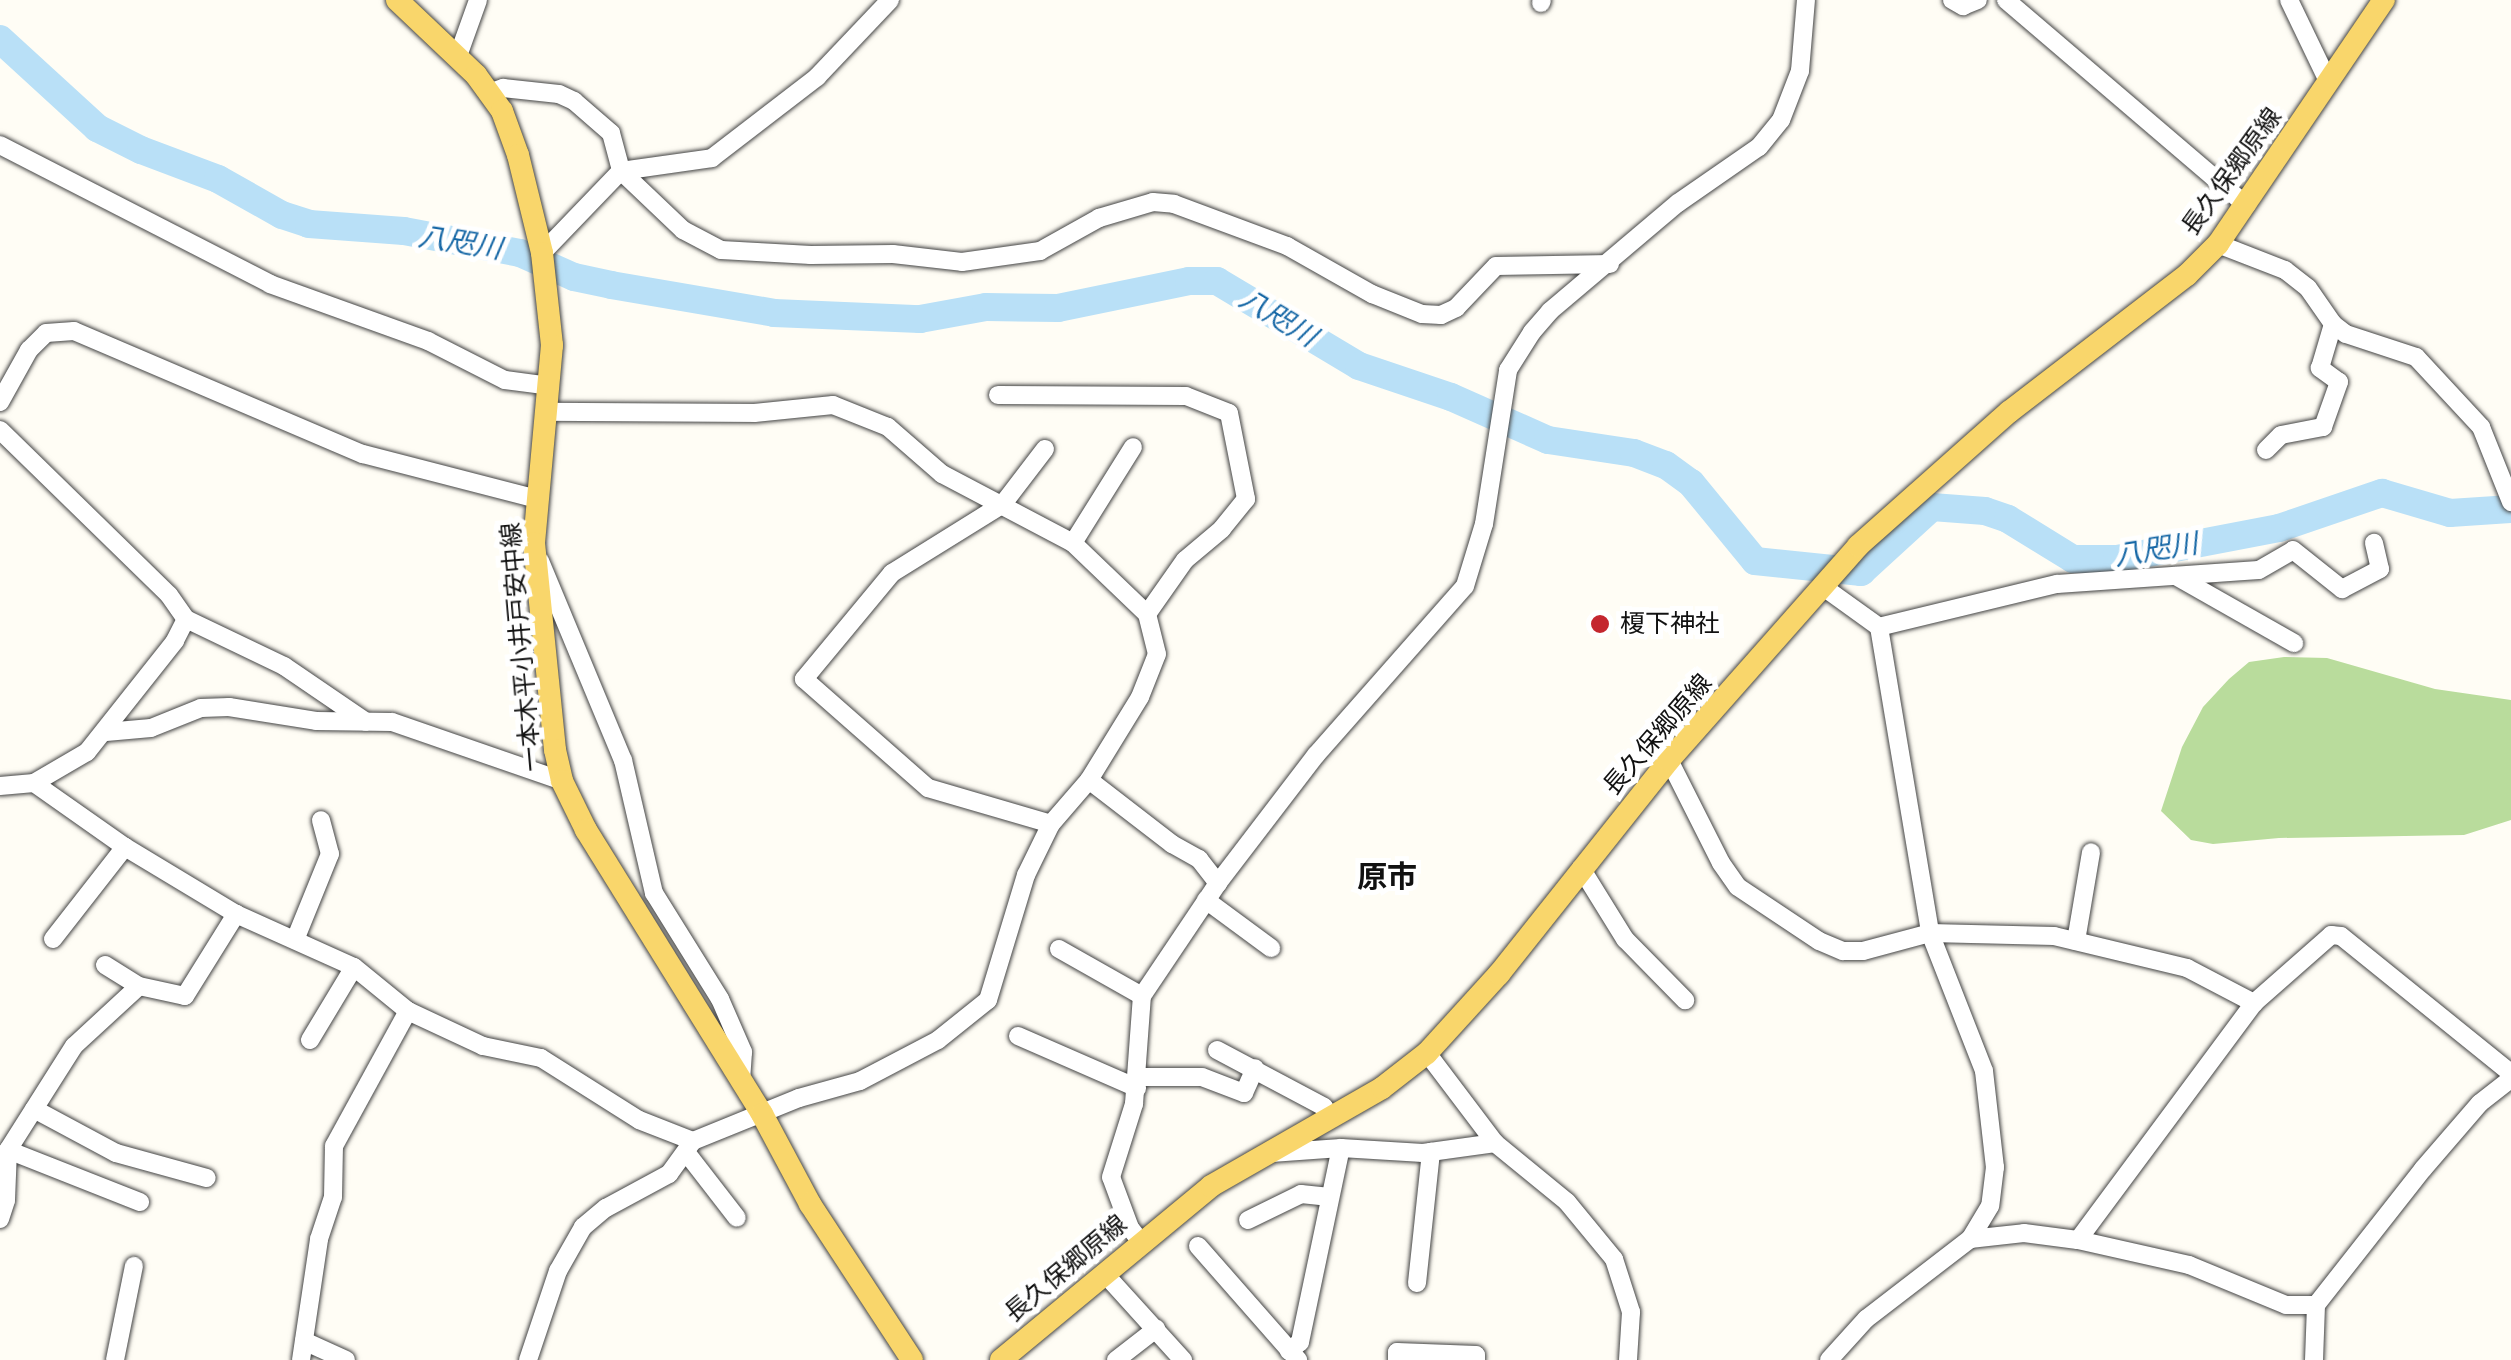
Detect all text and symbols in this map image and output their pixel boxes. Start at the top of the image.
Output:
street label: 長久保郷原線 [2176,103,2288,241]
water label: 八咫川 [416,220,504,266]
water label: 八咫川 [1233,282,1323,354]
street label: 一本木平小井戸安中線 [496,521,548,773]
water label: 八咫川 [2112,527,2200,573]
place label: 榎下神社 [1620,609,1720,639]
marker: 榎下神社 [1589,613,1611,635]
street label: 長久保郷原線 [1597,669,1719,801]
district label: 原市 [1357,859,1417,895]
street label: 長久保郷原線 [999,1209,1133,1329]

